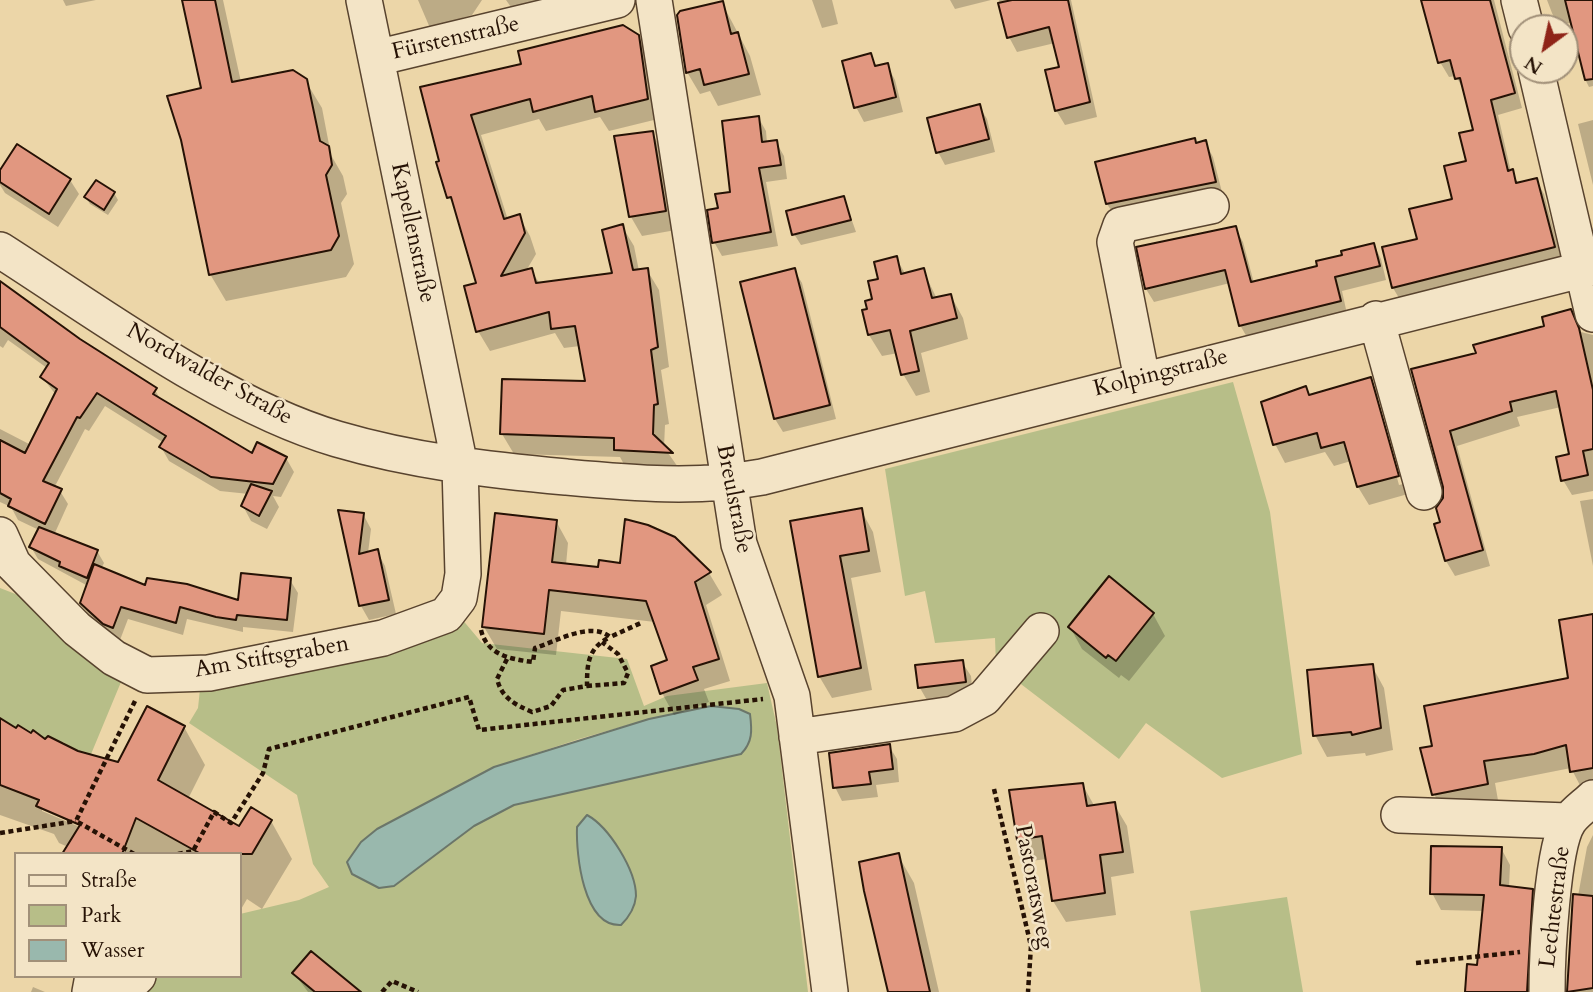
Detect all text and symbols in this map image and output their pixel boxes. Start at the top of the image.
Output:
street label: Fürstenstraße [390,11,522,67]
north arrow [1509,14,1579,84]
text: N [1520,50,1548,80]
street label: Kapellenstraße [384,160,440,306]
street label: Nordwalder Straße [121,318,297,432]
street label: Kolpingstraße [1091,344,1231,404]
street label: Breulstraße [709,442,757,556]
street label: Am Stiftsgraben [193,631,351,685]
street label: Pastoratsweg [1007,823,1059,951]
street label: Lechtestraße [1535,844,1577,970]
legend [14,852,242,978]
text: Straße [81,866,137,895]
text: Park [81,901,121,930]
text: Wasser [81,936,145,965]

